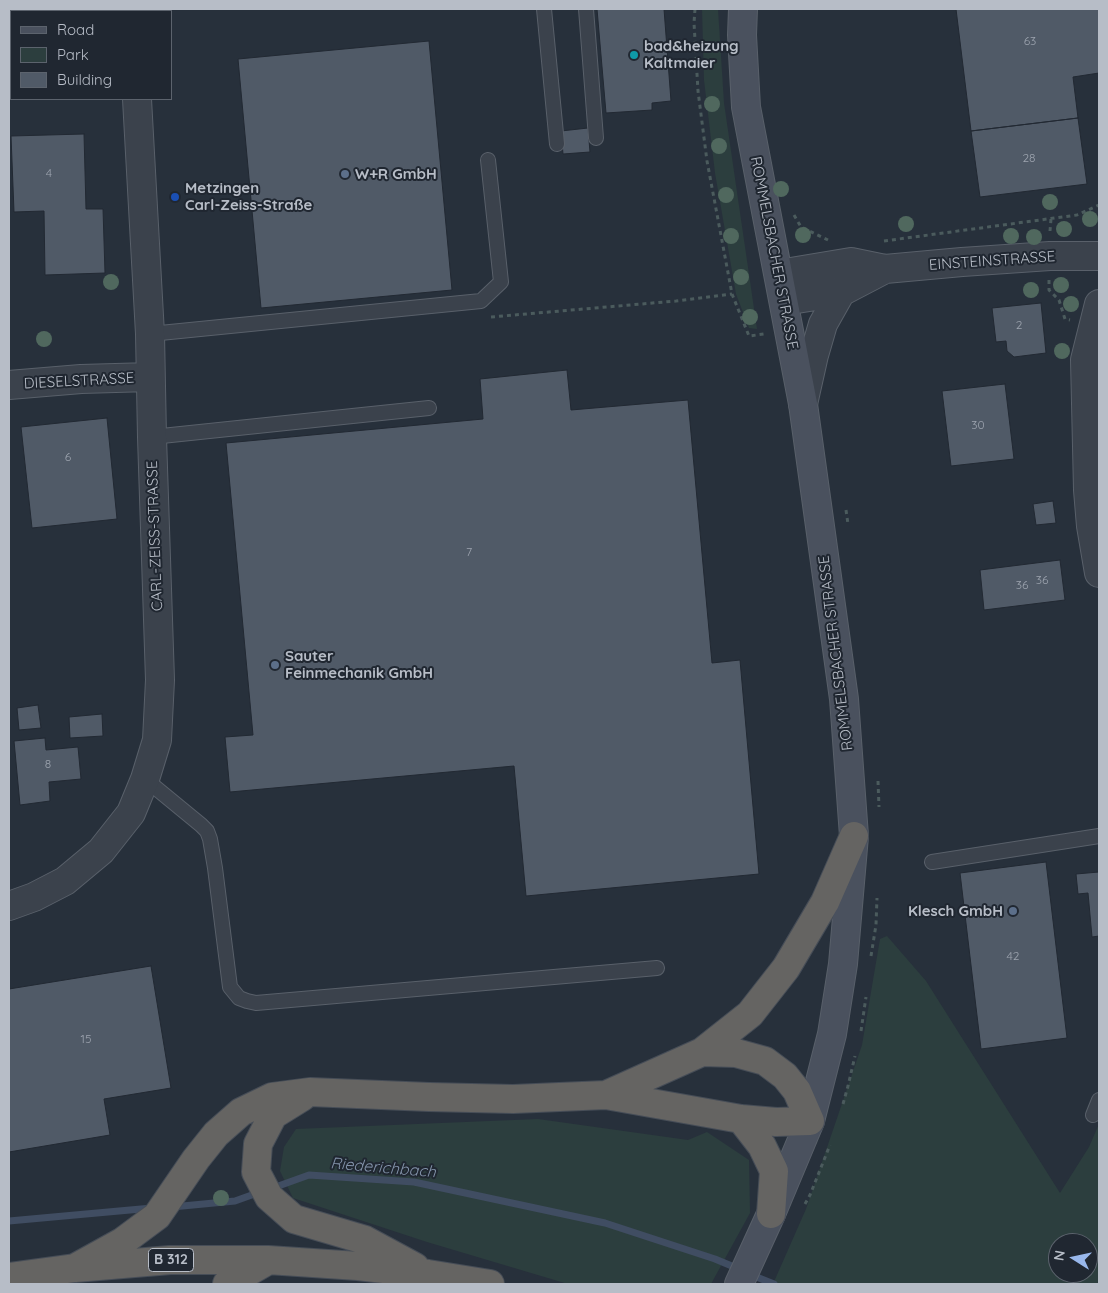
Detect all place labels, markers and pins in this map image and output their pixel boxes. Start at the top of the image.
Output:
place label: bad&heizung Kaltmaier [644,37,739,72]
marker: bad&heizung Kaltmaier [628,49,640,61]
place label: W+R GmbH [355,165,437,183]
marker: W+R GmbH [339,168,351,180]
place label: Metzingen Carl-Zeiss-Straße [185,179,312,214]
marker: Metzingen Carl-Zeiss-Straße [169,191,181,203]
place label: Sauter Feinmechanik GmbH [285,647,433,682]
marker: Sauter Feinmechanik GmbH [269,659,281,671]
place label: Klesch GmbH [908,902,1003,920]
marker: Klesch GmbH [1007,905,1019,917]

